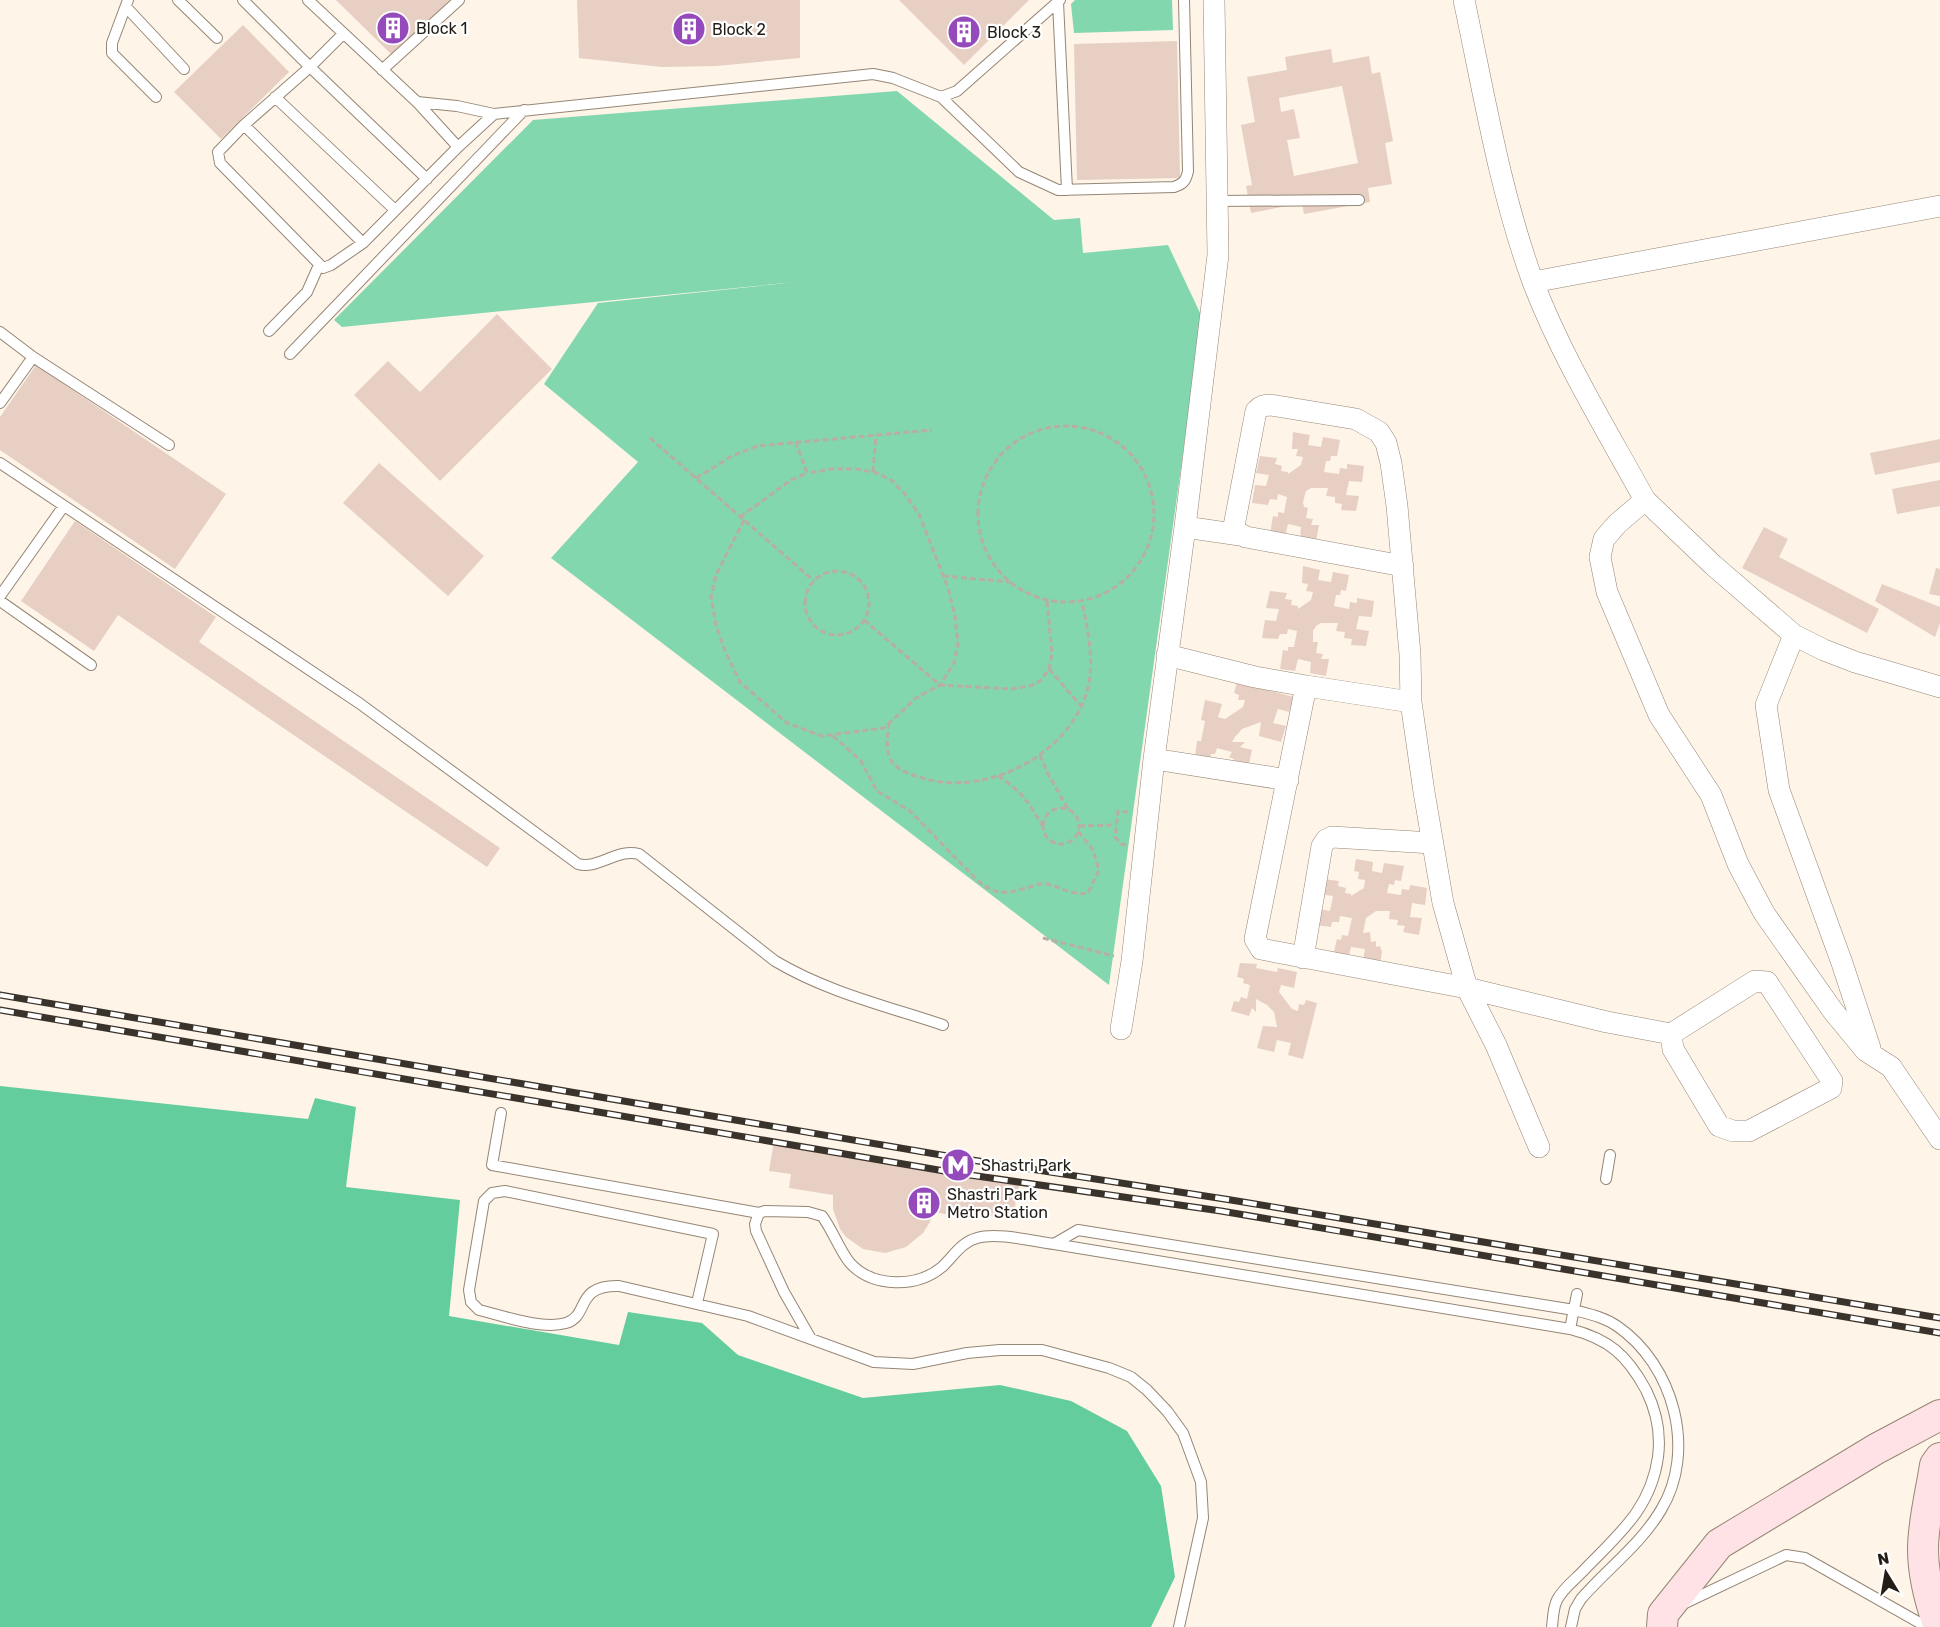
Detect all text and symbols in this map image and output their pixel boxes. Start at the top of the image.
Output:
building icon: Block 1 [375,10,411,46]
building icon: Block 2 [671,11,707,47]
building icon: Block 3 [946,14,982,50]
place label: Block 1 [416,19,467,38]
place label: Block 2 [712,20,766,39]
place label: Block 3 [987,23,1041,42]
metro station icon: Shastri Park [940,1147,976,1183]
place label: Shastri Park [981,1156,1072,1175]
building icon: Shastri Park Metro Station [906,1185,942,1221]
place label: Shastri Park Metro Station [947,1185,1048,1222]
north arrow [1856,1543,1916,1603]
text: N [1876,1548,1891,1569]

